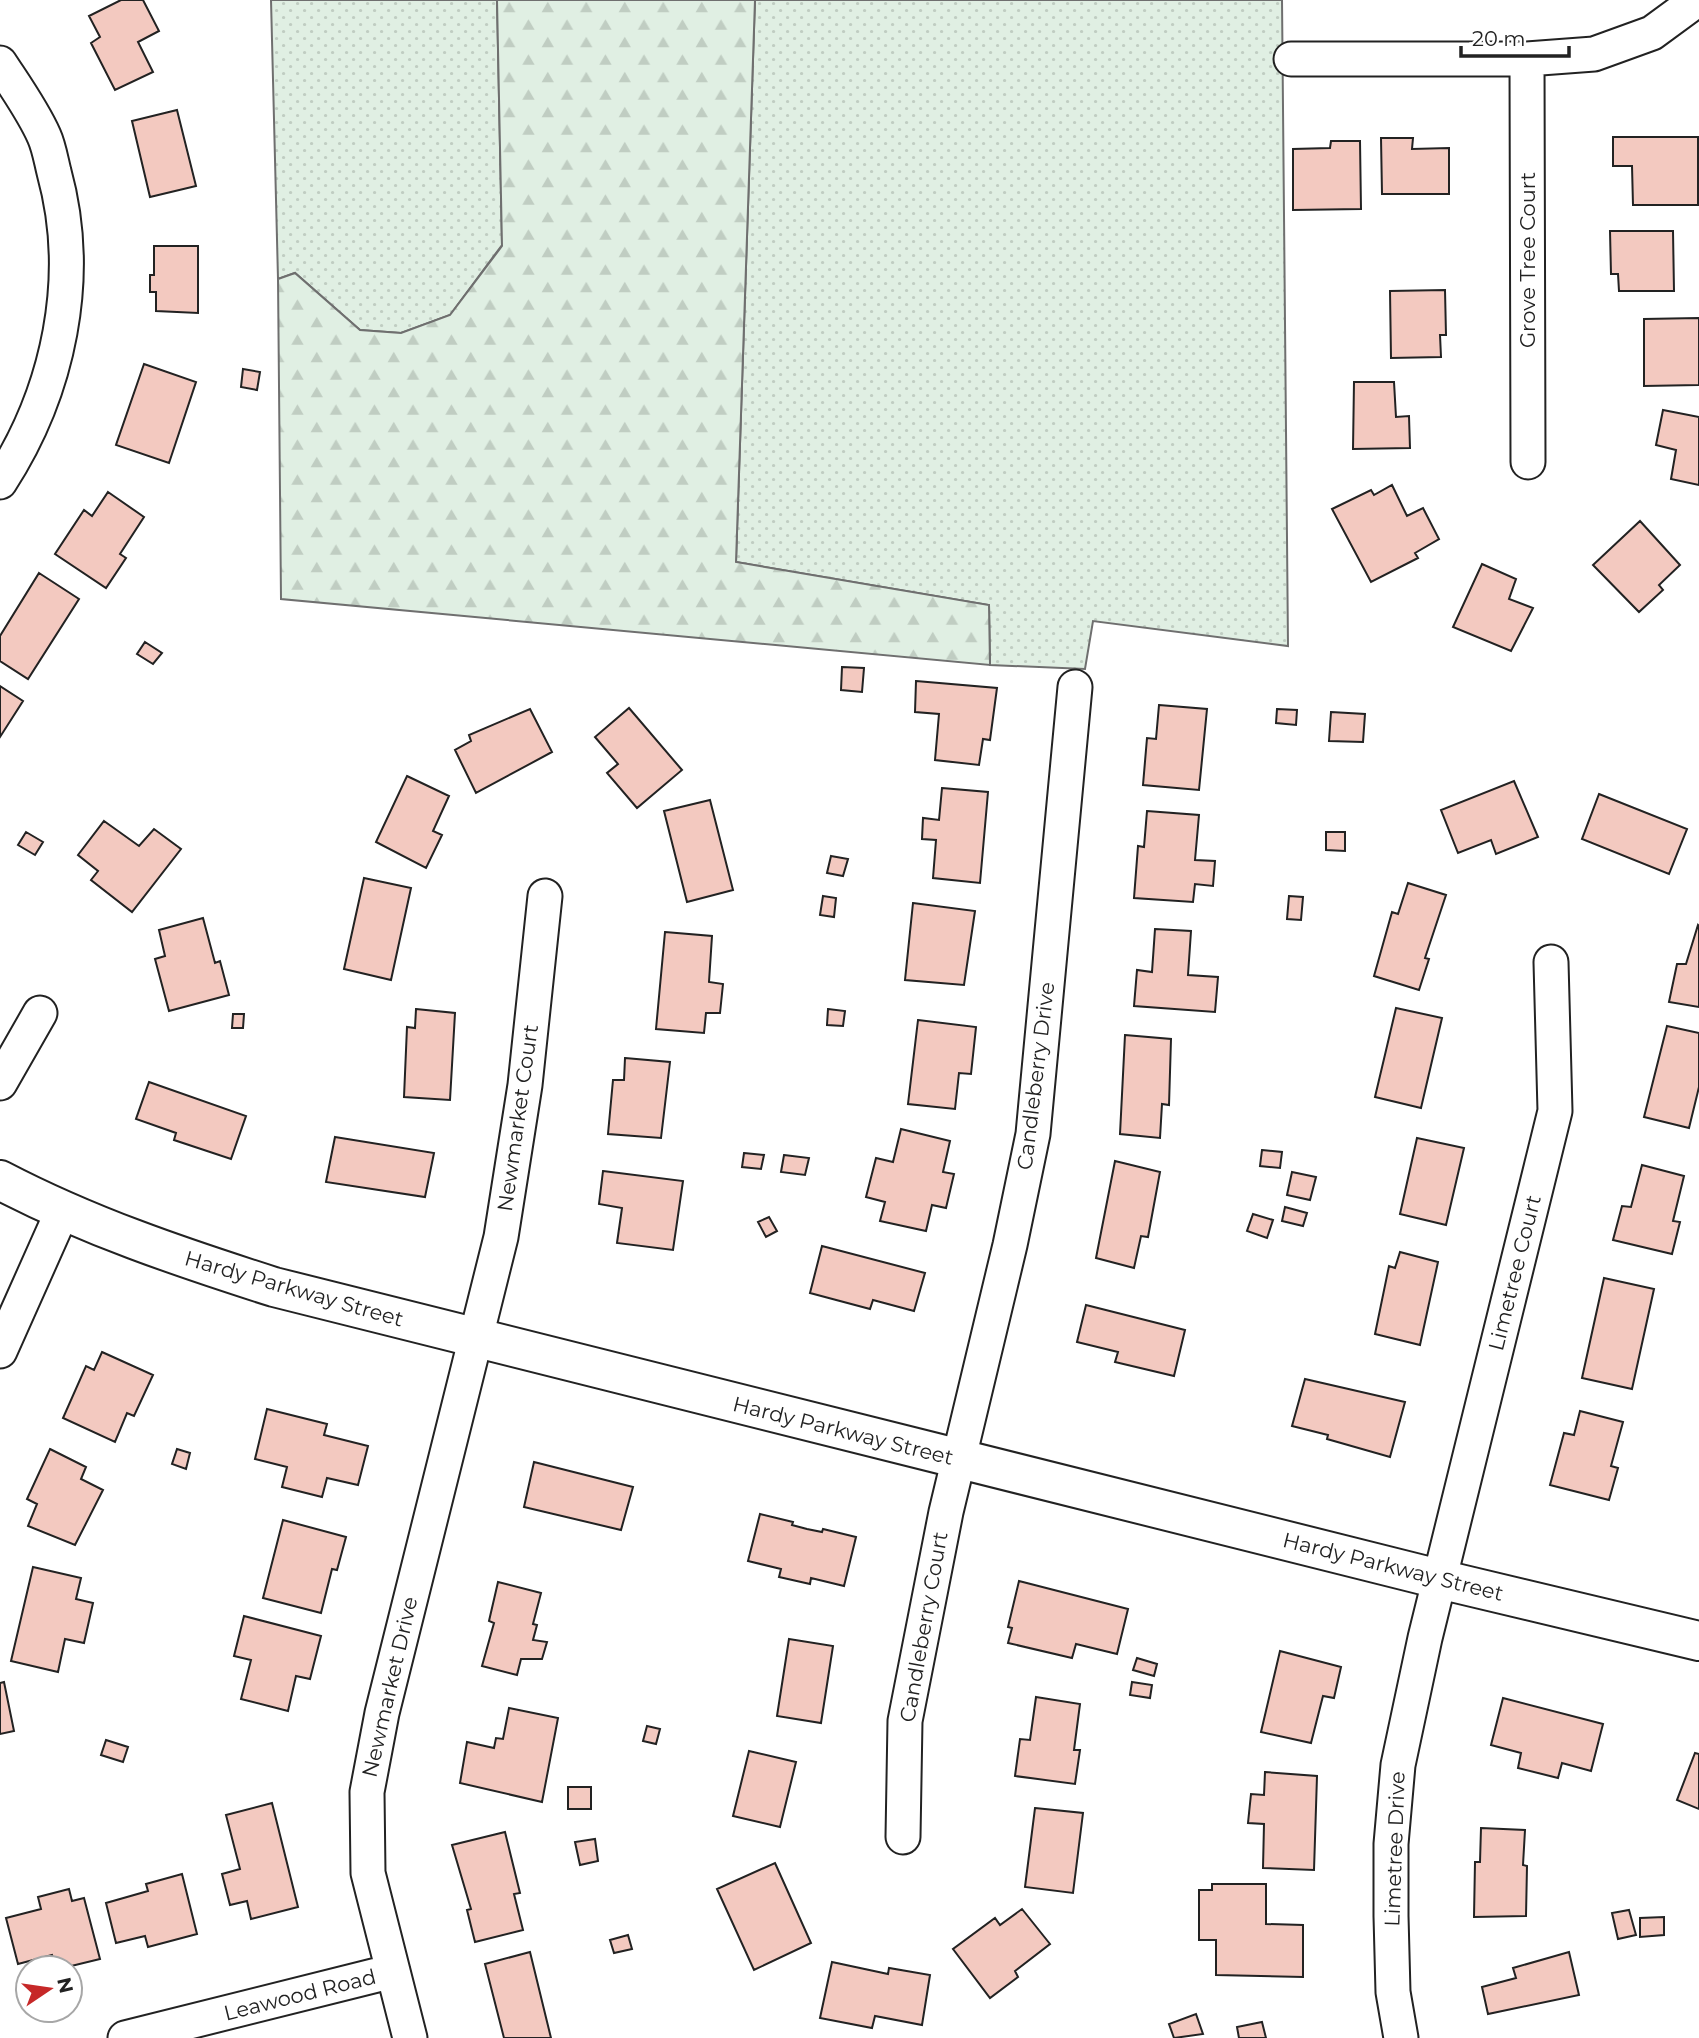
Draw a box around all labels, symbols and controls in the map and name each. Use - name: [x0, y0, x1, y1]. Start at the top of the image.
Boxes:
- scale bar: [1461, 14, 1570, 58]
- text: 20 m: [1472, 26, 1526, 51]
- street label: Grove Tree Court: [1515, 172, 1540, 348]
- street label: Candleberry Drive: [1012, 980, 1059, 1171]
- street label: Newmarket Court: [492, 1023, 543, 1213]
- street label: Limetree Court: [1483, 1192, 1546, 1353]
- street label: Hardy Parkway Street: [182, 1245, 406, 1332]
- street label: Hardy Parkway Street: [730, 1391, 956, 1470]
- street label: Hardy Parkway Street: [1280, 1527, 1506, 1606]
- street label: Candleberry Court: [894, 1530, 953, 1724]
- street label: Newmarket Drive: [357, 1594, 422, 1780]
- street label: Limetree Drive: [1379, 1771, 1410, 1927]
- north arrow: [14, 1954, 84, 2024]
- street label: Leawood Road: [221, 1964, 379, 2026]
- text: N: [52, 1975, 78, 1995]

